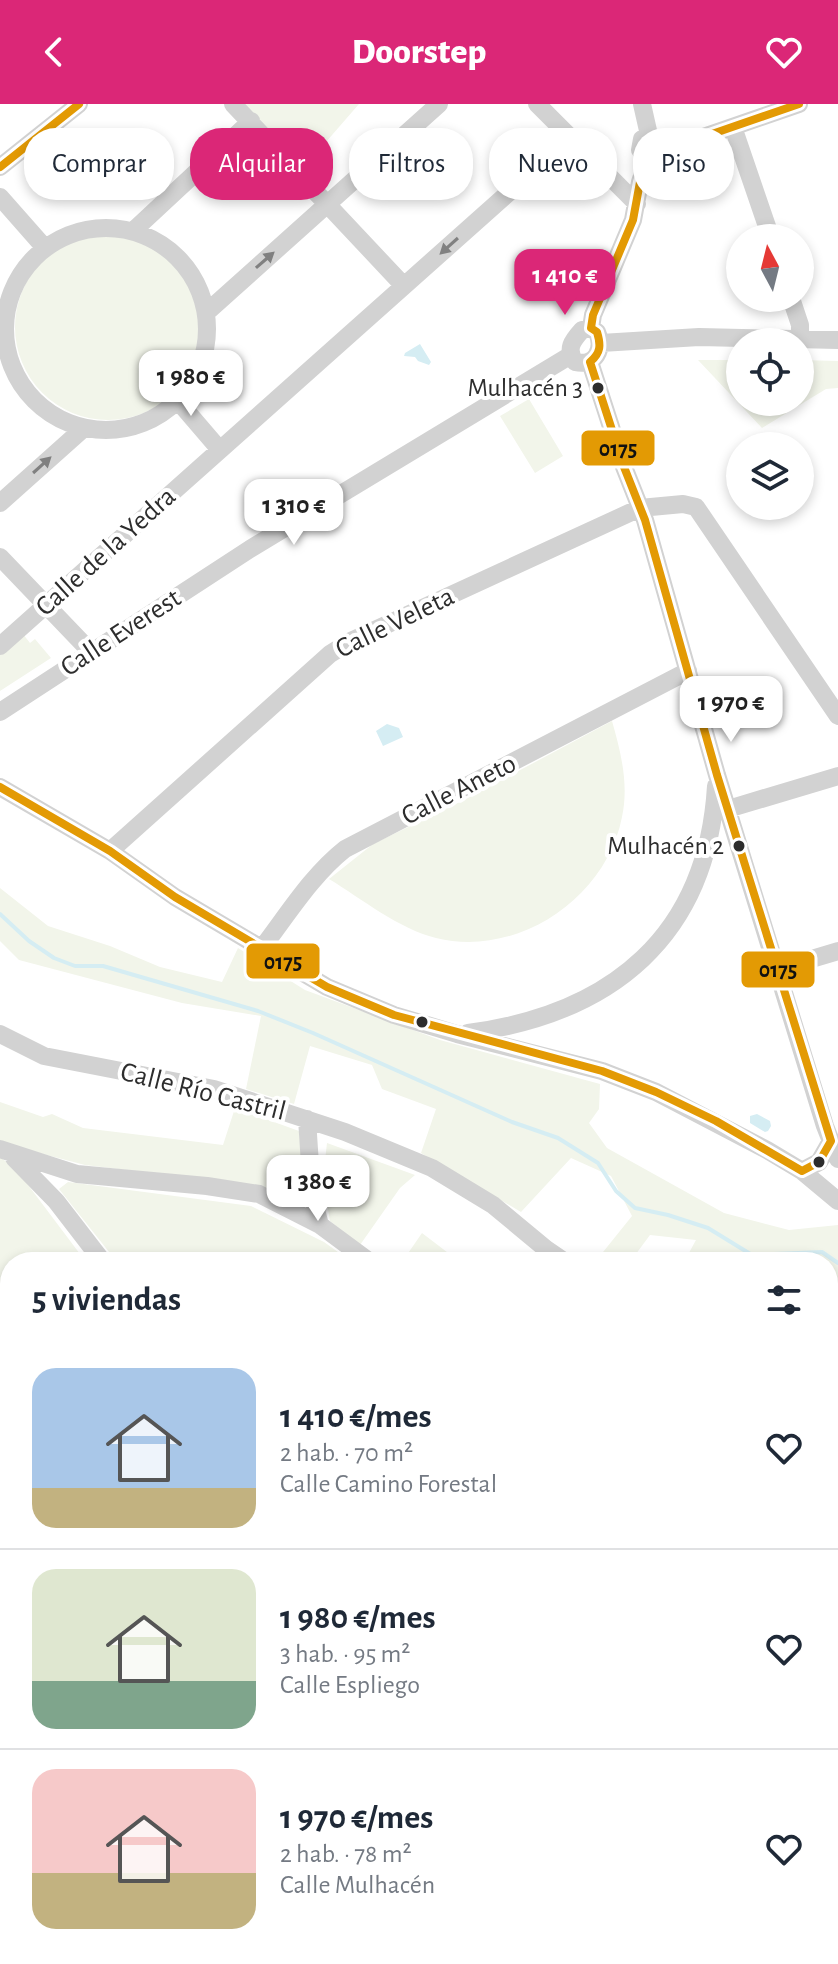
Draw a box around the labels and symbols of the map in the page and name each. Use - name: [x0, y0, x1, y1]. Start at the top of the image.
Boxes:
- north arrow: [726, 224, 814, 312]
- one-way arrow: [440, 237, 460, 254]
- pin: 1 410 €: [491, 249, 639, 317]
- one-way arrow: [255, 252, 275, 269]
- pin: 1 980 €: [117, 350, 265, 418]
- place label: Mulhacén 3: [467, 375, 583, 401]
- marker: Mulhacén 3: [590, 380, 606, 396]
- line badge: 0175: [580, 429, 656, 467]
- text: 0175: [599, 438, 637, 460]
- one-way arrow: [32, 457, 51, 475]
- pin: 1 310 €: [220, 479, 368, 547]
- street label: Calle de la Yedra: [31, 482, 181, 622]
- street label: Calle Veleta: [331, 582, 459, 664]
- street label: Calle Everest: [56, 584, 186, 682]
- pin: 1 970 €: [657, 676, 805, 744]
- street label: Calle Aneto: [397, 749, 521, 831]
- place label: Mulhacén 2: [607, 833, 724, 859]
- marker: Mulhacén 2: [731, 838, 747, 854]
- line badge: 0175: [245, 942, 321, 980]
- line badge: 0175: [740, 950, 816, 989]
- text: 0175: [264, 951, 302, 973]
- text: 0175: [759, 959, 797, 981]
- unlabelled marker: [414, 1014, 430, 1030]
- street label: Calle Río Castril: [118, 1058, 288, 1126]
- unlabelled marker: [811, 1154, 827, 1170]
- pin: 1 380 €: [244, 1155, 392, 1223]

